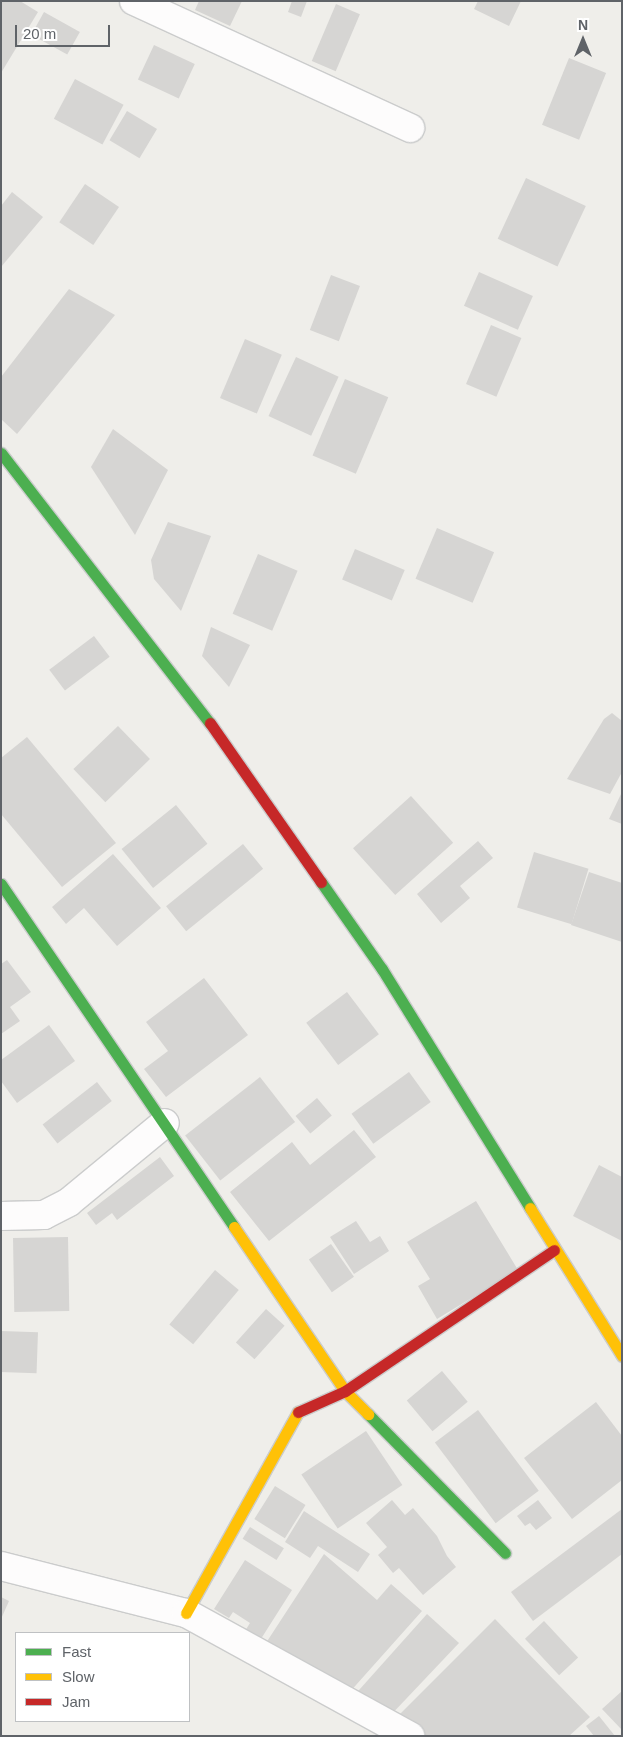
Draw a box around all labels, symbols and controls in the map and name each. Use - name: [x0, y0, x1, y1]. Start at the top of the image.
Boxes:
- scale bar: [18, 15, 112, 47]
- north arrow: [558, 15, 608, 65]
- text: N: [578, 17, 588, 33]
- text: 20 m: [23, 25, 56, 42]
- legend: [15, 1632, 190, 1722]
- text: Fast: [62, 1643, 91, 1660]
- text: Slow: [62, 1668, 95, 1685]
- text: Jam: [62, 1693, 90, 1710]

